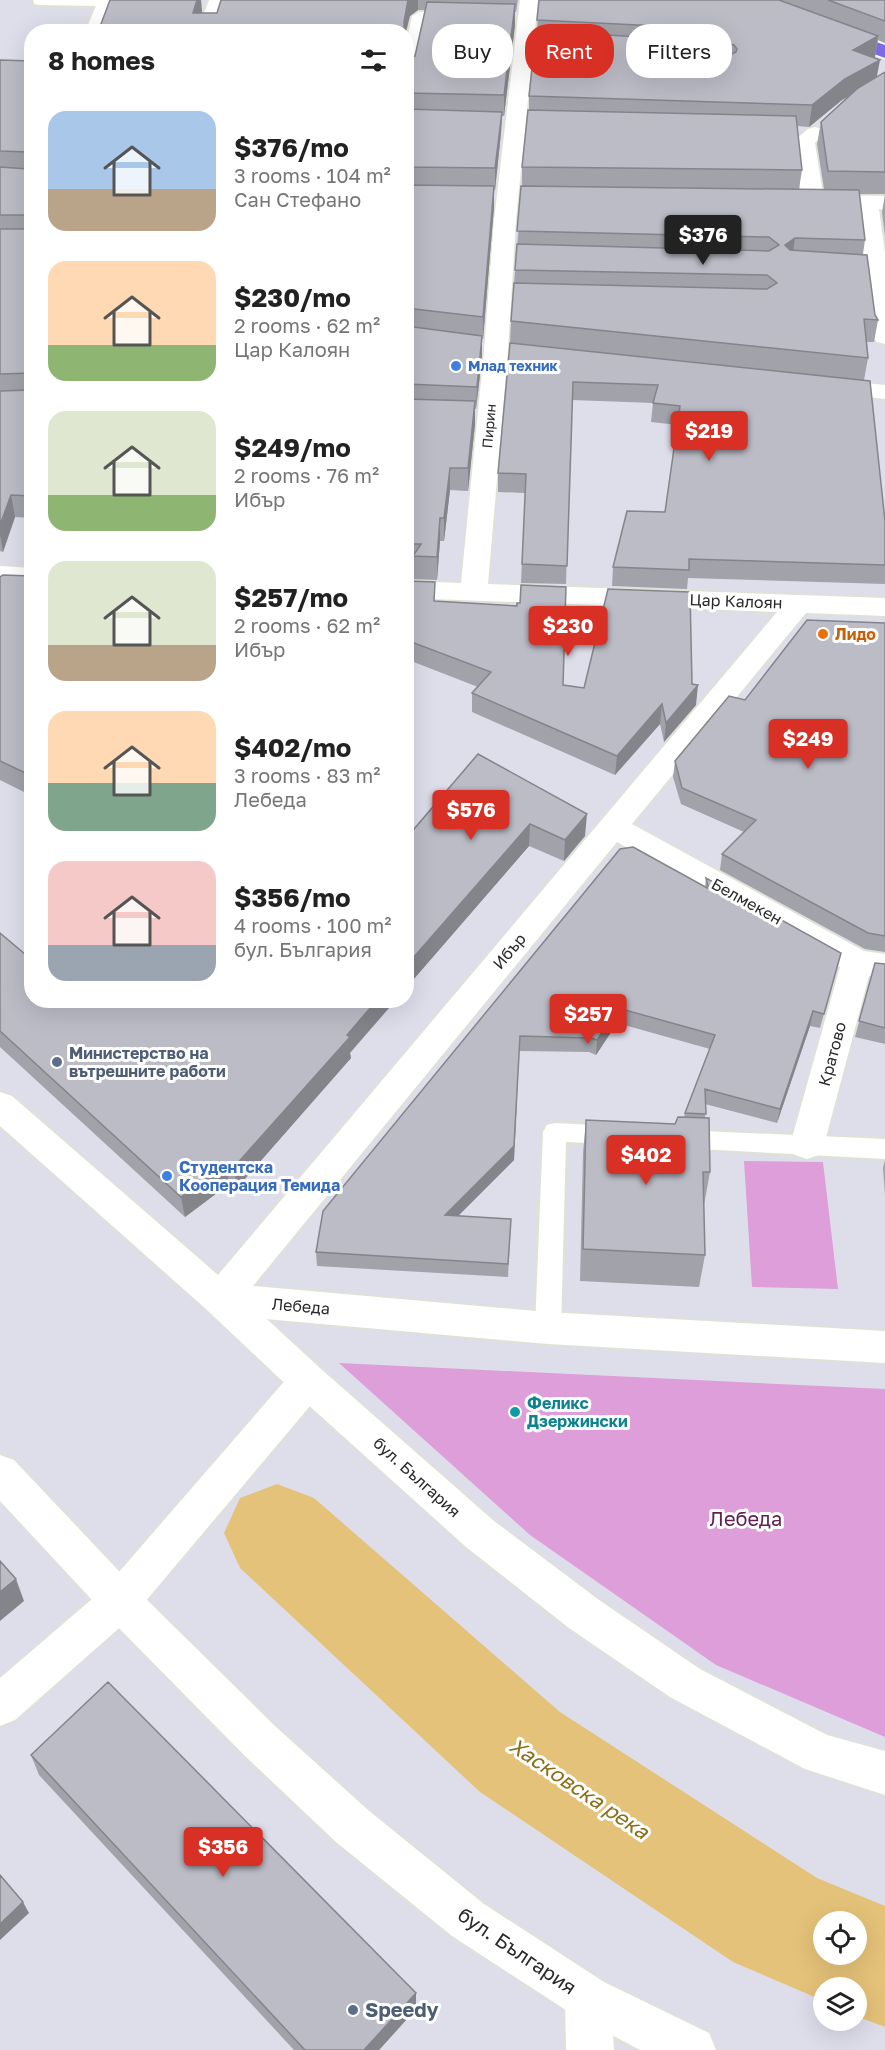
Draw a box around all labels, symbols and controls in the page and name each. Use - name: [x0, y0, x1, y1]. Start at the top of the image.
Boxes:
- chip: Buy: [432, 24, 513, 78]
- chip: Rent: [525, 24, 614, 78]
- chip: Filters: [626, 24, 732, 78]
- icon: filters: [357, 44, 390, 77]
- text: 8 homes: [48, 45, 155, 76]
- text: $376/mo: [234, 132, 349, 163]
- icon: home: [96, 135, 168, 207]
- text: 3 rooms · 104 m²: [234, 163, 391, 187]
- text: Сан Стефано: [234, 187, 361, 211]
- pin: $376: [667, 215, 739, 266]
- text: $376: [678, 222, 728, 246]
- text: $230/mo: [234, 282, 351, 313]
- icon: home: [96, 285, 168, 357]
- text: 2 rooms · 62 m²: [234, 313, 380, 337]
- text: Цар Калоян: [234, 337, 350, 361]
- place label: Млад техник: [468, 357, 558, 374]
- marker: Млад техник: [449, 359, 463, 373]
- street label: Пирин: [478, 403, 499, 449]
- pin: $219: [673, 411, 745, 462]
- text: $219: [685, 418, 733, 442]
- text: $249/mo: [234, 432, 351, 463]
- icon: home: [96, 435, 168, 507]
- text: 2 rooms · 76 m²: [234, 463, 379, 487]
- text: Ибър: [234, 487, 285, 511]
- text: $257/mo: [234, 582, 348, 613]
- icon: home: [96, 585, 168, 657]
- street label: Цар Калоян: [689, 589, 783, 613]
- pin: $230: [532, 606, 604, 657]
- text: 2 rooms · 62 m²: [234, 613, 380, 637]
- text: $230: [543, 613, 593, 637]
- place label: Лидо: [835, 624, 876, 644]
- marker: Лидо: [816, 627, 830, 641]
- text: Ибър: [234, 637, 285, 661]
- pin: $249: [772, 719, 844, 770]
- text: $249: [783, 726, 833, 750]
- text: $402/mo: [234, 732, 351, 763]
- icon: home: [96, 735, 168, 807]
- text: 3 rooms · 83 m²: [234, 763, 380, 787]
- text: Лебеда: [234, 787, 307, 811]
- pin: $576: [435, 790, 507, 841]
- text: $576: [446, 797, 496, 821]
- street label: Белмекен: [708, 873, 786, 929]
- text: $356/mo: [234, 882, 350, 913]
- icon: home: [96, 885, 168, 957]
- text: 4 rooms · 100 m²: [234, 913, 392, 937]
- street label: Ибър: [488, 929, 530, 973]
- text: бул. България: [234, 937, 372, 961]
- pin: $257: [552, 994, 624, 1045]
- text: $257: [564, 1001, 612, 1025]
- street label: Кратово: [814, 1020, 850, 1088]
- place label: Министерство на вътрешните работи: [69, 1043, 226, 1081]
- marker: Министерство на вътрешните работи: [50, 1055, 64, 1069]
- pin: $402: [610, 1135, 682, 1186]
- text: $402: [620, 1142, 672, 1166]
- place label: Студентска Кооперация Темида: [179, 1157, 340, 1195]
- marker: Студентска Кооперация Темида: [160, 1169, 174, 1183]
- street label: Лебеда: [271, 1293, 331, 1319]
- place label: Феликс Дзержински: [527, 1393, 628, 1431]
- marker: Феликс Дзержински: [508, 1405, 522, 1419]
- street label: бул. България: [369, 1433, 465, 1521]
- park label: Лебеда: [710, 1506, 782, 1530]
- water label: Хасковска река: [505, 1732, 655, 1845]
- pin: $356: [187, 1827, 259, 1878]
- text: $356: [198, 1834, 248, 1858]
- street label: бул. България: [454, 1902, 581, 1999]
- map controls: [813, 1911, 867, 2031]
- button: locate: [813, 1911, 867, 1965]
- button: layers: [813, 1977, 867, 2031]
- place label: Speedy: [365, 1997, 439, 2021]
- marker: Speedy: [346, 2003, 360, 2017]

